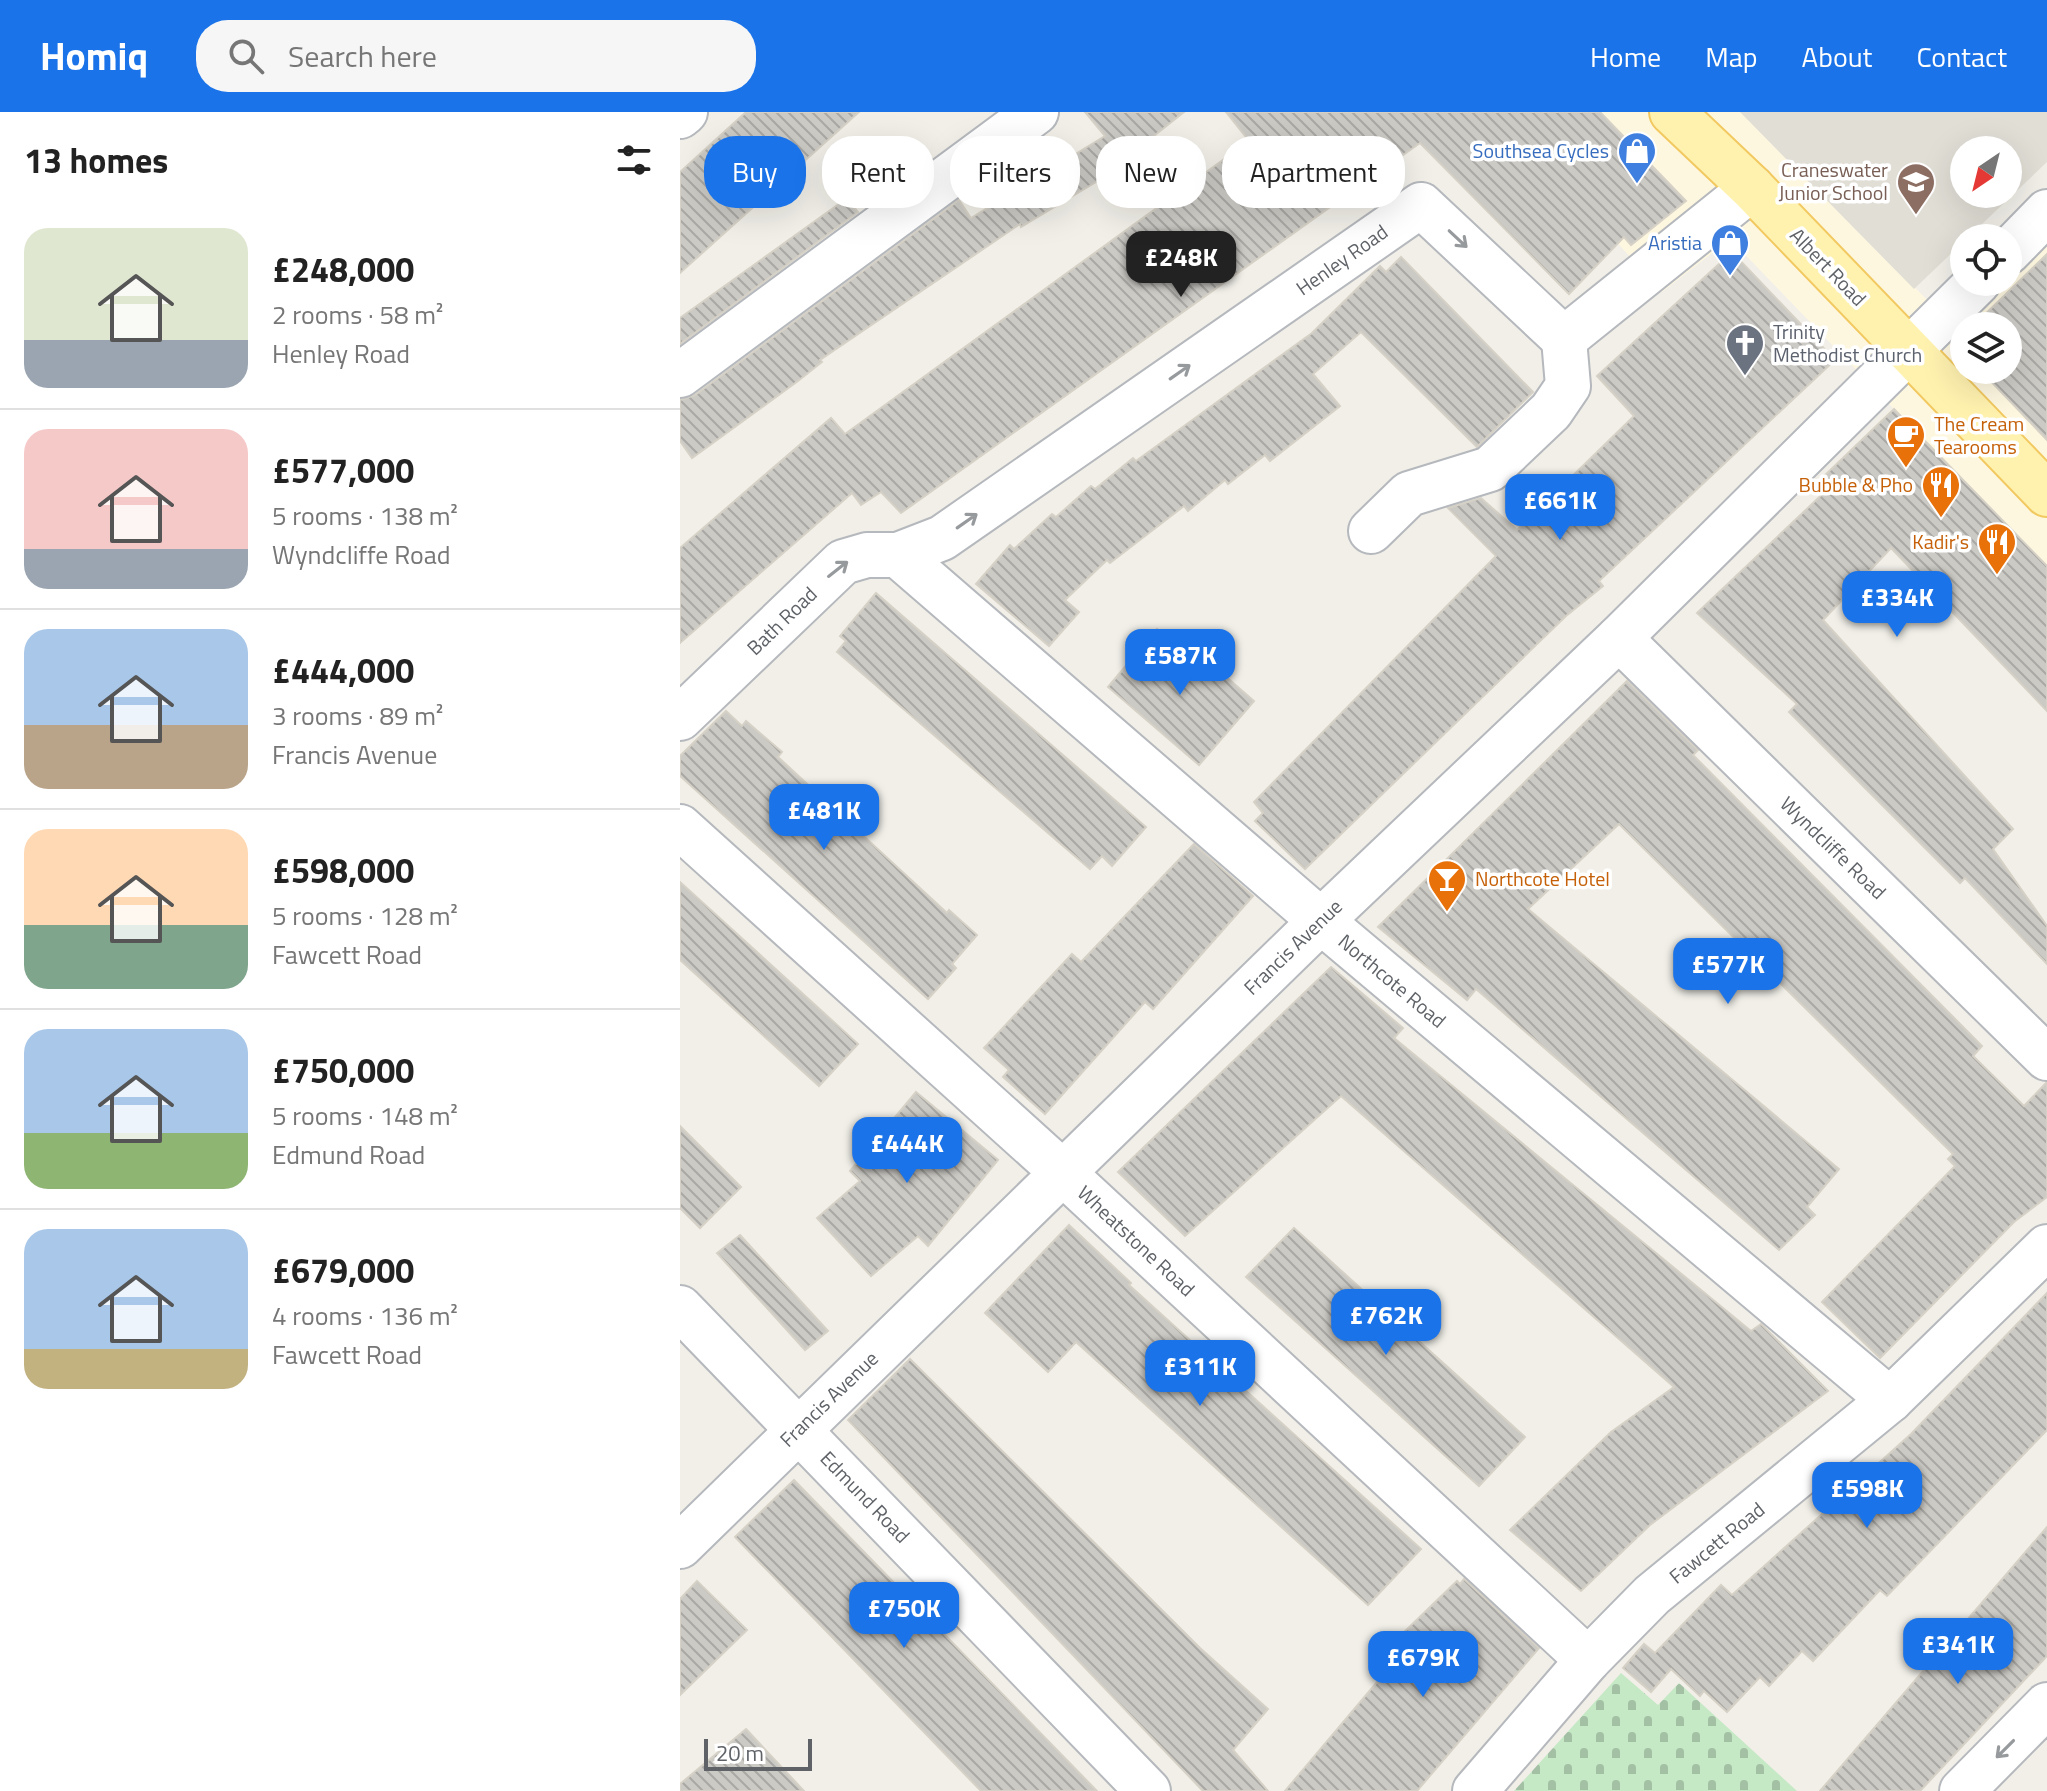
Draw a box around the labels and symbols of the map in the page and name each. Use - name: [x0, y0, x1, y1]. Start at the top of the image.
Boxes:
- shop icon: Southsea Cycles: [1616, 130, 1658, 185]
- place label: Southsea Cycles: [1473, 135, 1609, 166]
- north arrow: [1950, 136, 2022, 208]
- place label: Craneswater Junior School: [1779, 154, 1888, 208]
- school or university icon: Craneswater Junior School: [1895, 161, 1937, 216]
- street label: Henley Road: [1289, 216, 1394, 303]
- street label: Albert Road: [1783, 220, 1874, 313]
- shop icon: Aristia: [1709, 222, 1751, 277]
- place label: Aristia: [1648, 227, 1702, 258]
- one-way arrow: [1448, 230, 1468, 249]
- pin: £248K: [1125, 231, 1237, 299]
- place label: Trinity Methodist Church: [1773, 316, 1922, 370]
- church icon: Trinity Methodist Church: [1724, 322, 1766, 377]
- one-way arrow: [1169, 364, 1191, 380]
- place label: The Cream Tearooms: [1934, 408, 2024, 462]
- cafe icon: The Cream Tearooms: [1885, 414, 1927, 469]
- restaurant icon: Bubble & Pho: [1920, 464, 1962, 519]
- place label: Bubble & Pho: [1799, 469, 1913, 500]
- pin: £661K: [1504, 474, 1616, 542]
- one-way arrow: [956, 513, 978, 529]
- restaurant icon: Kadir's: [1976, 521, 2018, 576]
- place label: Kadir's: [1912, 526, 1969, 557]
- one-way arrow: [827, 560, 848, 577]
- pin: £334K: [1841, 571, 1953, 639]
- street label: Bath Road: [739, 579, 824, 662]
- pin: £587K: [1124, 629, 1236, 697]
- pin: £481K: [768, 784, 880, 852]
- street label: Wyndcliffe Road: [1773, 789, 1893, 906]
- bar icon: Northcote Hotel: [1426, 858, 1468, 913]
- place label: Northcote Hotel: [1475, 863, 1610, 894]
- street label: Francis Avenue: [1236, 891, 1349, 1002]
- street label: Northcote Road: [1332, 926, 1453, 1035]
- pin: £577K: [1672, 938, 1784, 1006]
- pin: £444K: [851, 1117, 963, 1185]
- street label: Wheatstone Road: [1071, 1178, 1202, 1303]
- pin: £762K: [1330, 1289, 1442, 1357]
- pin: £311K: [1144, 1340, 1256, 1408]
- street label: Francis Avenue: [772, 1343, 885, 1454]
- street label: Edmund Road: [813, 1444, 917, 1550]
- pin: £598K: [1811, 1462, 1923, 1530]
- street label: Fawcett Road: [1662, 1494, 1771, 1591]
- pin: £750K: [848, 1582, 960, 1650]
- pin: £341K: [1902, 1618, 2014, 1686]
- pin: £679K: [1367, 1631, 1479, 1699]
- scale bar: [704, 1735, 812, 1771]
- one-way arrow: [1995, 1739, 2015, 1758]

